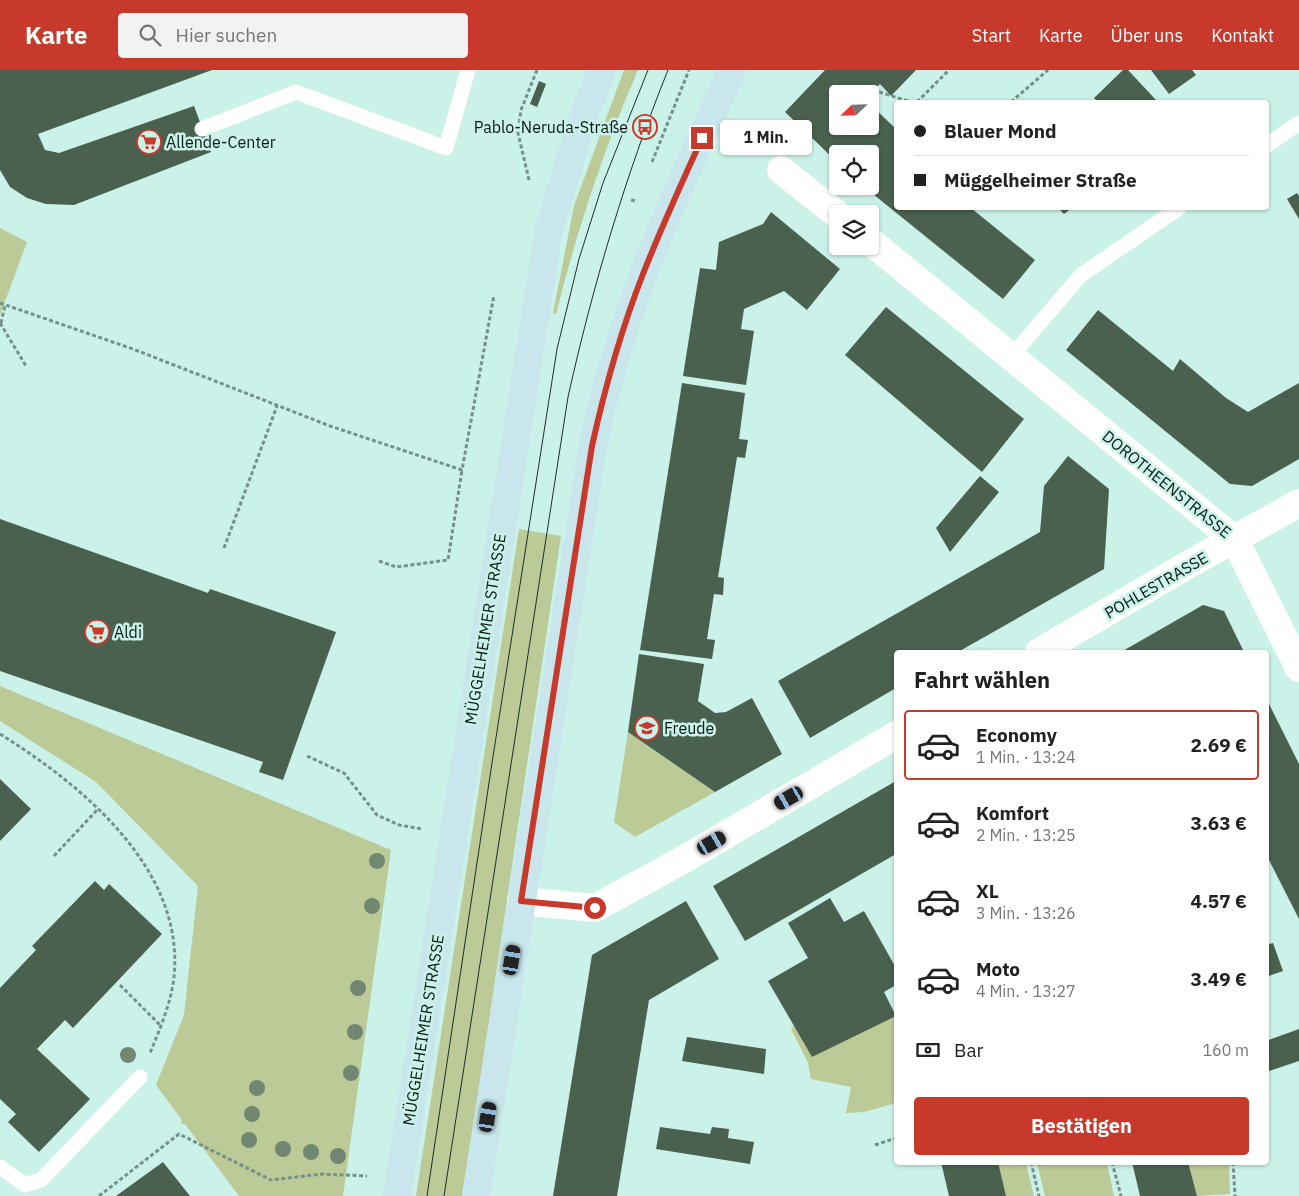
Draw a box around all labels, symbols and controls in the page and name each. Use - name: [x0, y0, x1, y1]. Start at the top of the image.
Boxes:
- search box: [118, 13, 468, 58]
- text: Karte: [25, 19, 88, 51]
- icon: search: [136, 21, 164, 49]
- text: Hier suchen: [176, 23, 277, 47]
- text: Start: [972, 24, 1011, 47]
- text: Karte: [1039, 24, 1083, 47]
- text: Über uns: [1111, 24, 1183, 47]
- text: Kontakt: [1211, 24, 1274, 47]
- north arrow: [829, 85, 879, 135]
- map controls: [829, 85, 879, 255]
- bus stop icon: Pablo-Neruda-Straße: [632, 114, 658, 140]
- place label: Pablo-Neruda-Straße: [474, 117, 628, 137]
- text: Blauer Mond: [944, 119, 1057, 143]
- callout: 1 Min.: [720, 120, 812, 156]
- route end: [691, 127, 713, 149]
- text: 1 Min.: [743, 127, 789, 147]
- supermarket icon: Allende-Center: [136, 129, 162, 155]
- place label: Allende-Center: [166, 132, 276, 152]
- button: locate: [829, 145, 879, 195]
- text: Müggelheimer Straße: [944, 168, 1137, 192]
- button: layers: [829, 205, 879, 255]
- street label: DOROTHEENSTRASSE: [1098, 426, 1236, 542]
- street label: MÜGGELHEIMER STRASSE: [460, 532, 510, 726]
- street label: POHLESTRASSE: [1101, 547, 1211, 623]
- supermarket icon: Aldi: [84, 619, 110, 645]
- place label: Aldi: [114, 622, 142, 642]
- text: Fahrt wählen: [914, 665, 1050, 694]
- school or university icon: Freude: [634, 715, 660, 741]
- place label: Freude: [664, 718, 715, 738]
- icon: car: [916, 723, 961, 768]
- text: Economy: [976, 723, 1057, 747]
- text: 2.69 €: [1191, 733, 1247, 757]
- text: 1 Min. · 13:24: [976, 747, 1076, 767]
- car: [772, 784, 805, 812]
- icon: car: [916, 801, 961, 846]
- text: Komfort: [976, 801, 1049, 825]
- text: 3.63 €: [1191, 811, 1247, 835]
- text: 2 Min. · 13:25: [976, 825, 1076, 845]
- car: [695, 829, 728, 857]
- icon: car: [916, 879, 961, 924]
- text: XL: [976, 879, 999, 903]
- text: 4.57 €: [1191, 889, 1247, 913]
- route start: [584, 897, 606, 919]
- text: 3 Min. · 13:26: [976, 903, 1076, 923]
- street label: MÜGGELHEIMER STRASSE: [398, 933, 448, 1127]
- car: [502, 944, 521, 976]
- icon: car: [916, 957, 961, 1002]
- text: Moto: [976, 957, 1020, 981]
- text: 3.49 €: [1191, 967, 1247, 991]
- text: 4 Min. · 13:27: [976, 981, 1076, 1001]
- icon: cash: [914, 1036, 942, 1064]
- text: Bar: [954, 1038, 984, 1062]
- text: 160 m: [1202, 1040, 1249, 1060]
- button: Bestätigen: [914, 1097, 1249, 1155]
- car: [478, 1101, 497, 1133]

